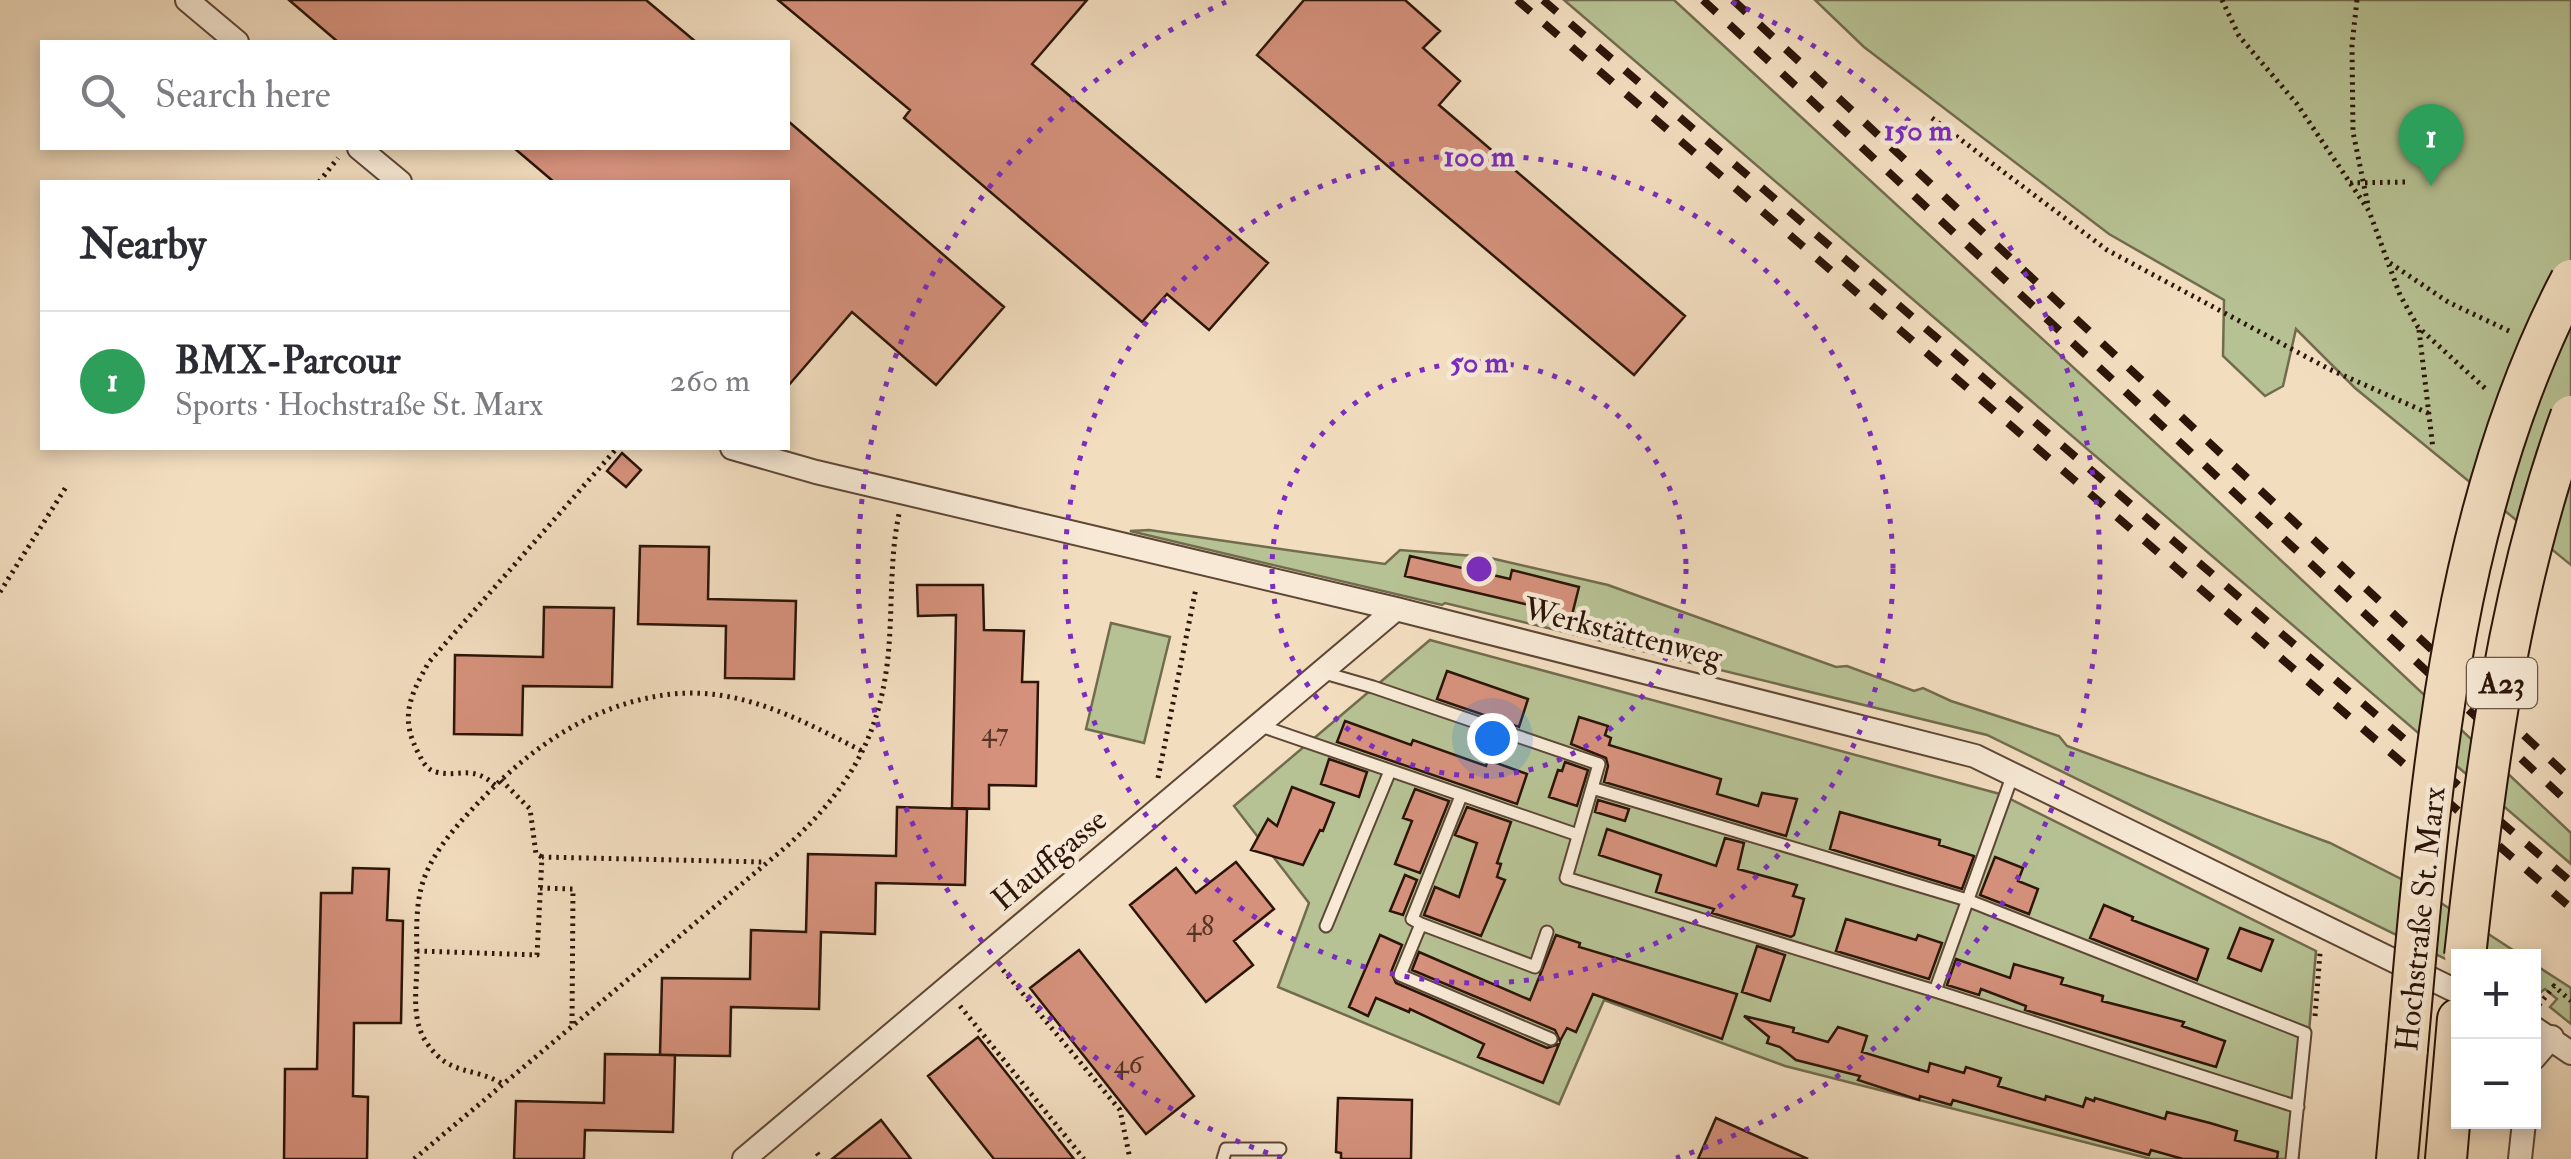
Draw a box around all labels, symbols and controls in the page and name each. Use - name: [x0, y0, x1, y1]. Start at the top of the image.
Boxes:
- search box: [40, 40, 790, 150]
- icon: search: [75, 68, 130, 123]
- text: Search here: [155, 71, 331, 119]
- pin: 1: [2398, 104, 2464, 186]
- text: 150 m: [1884, 112, 1953, 149]
- text: 100 m: [1444, 138, 1515, 175]
- text: Nearby: [80, 219, 206, 271]
- text: BMX-Parcour: [175, 337, 400, 385]
- text: 50 m: [1450, 344, 1509, 381]
- text: 1: [107, 361, 118, 401]
- text: 260 m: [670, 361, 750, 401]
- text: Sports · Hochstraße St. Marx: [175, 385, 543, 425]
- centre of rings: [1461, 551, 1497, 587]
- street label: Werkstättenweg: [1518, 589, 1727, 677]
- road number: A23: [2467, 658, 2537, 708]
- your location: [1467, 713, 1518, 764]
- house number: 47: [981, 715, 1009, 750]
- street label: Hochstraße St. Marx: [2387, 785, 2455, 1053]
- street label: Hauffgasse: [984, 800, 1116, 920]
- house number: 48: [1186, 909, 1214, 944]
- map controls: [2451, 949, 2541, 1129]
- button: +: [2451, 949, 2541, 1039]
- button: −: [2451, 1039, 2541, 1129]
- house number: 46: [1113, 1047, 1144, 1082]

